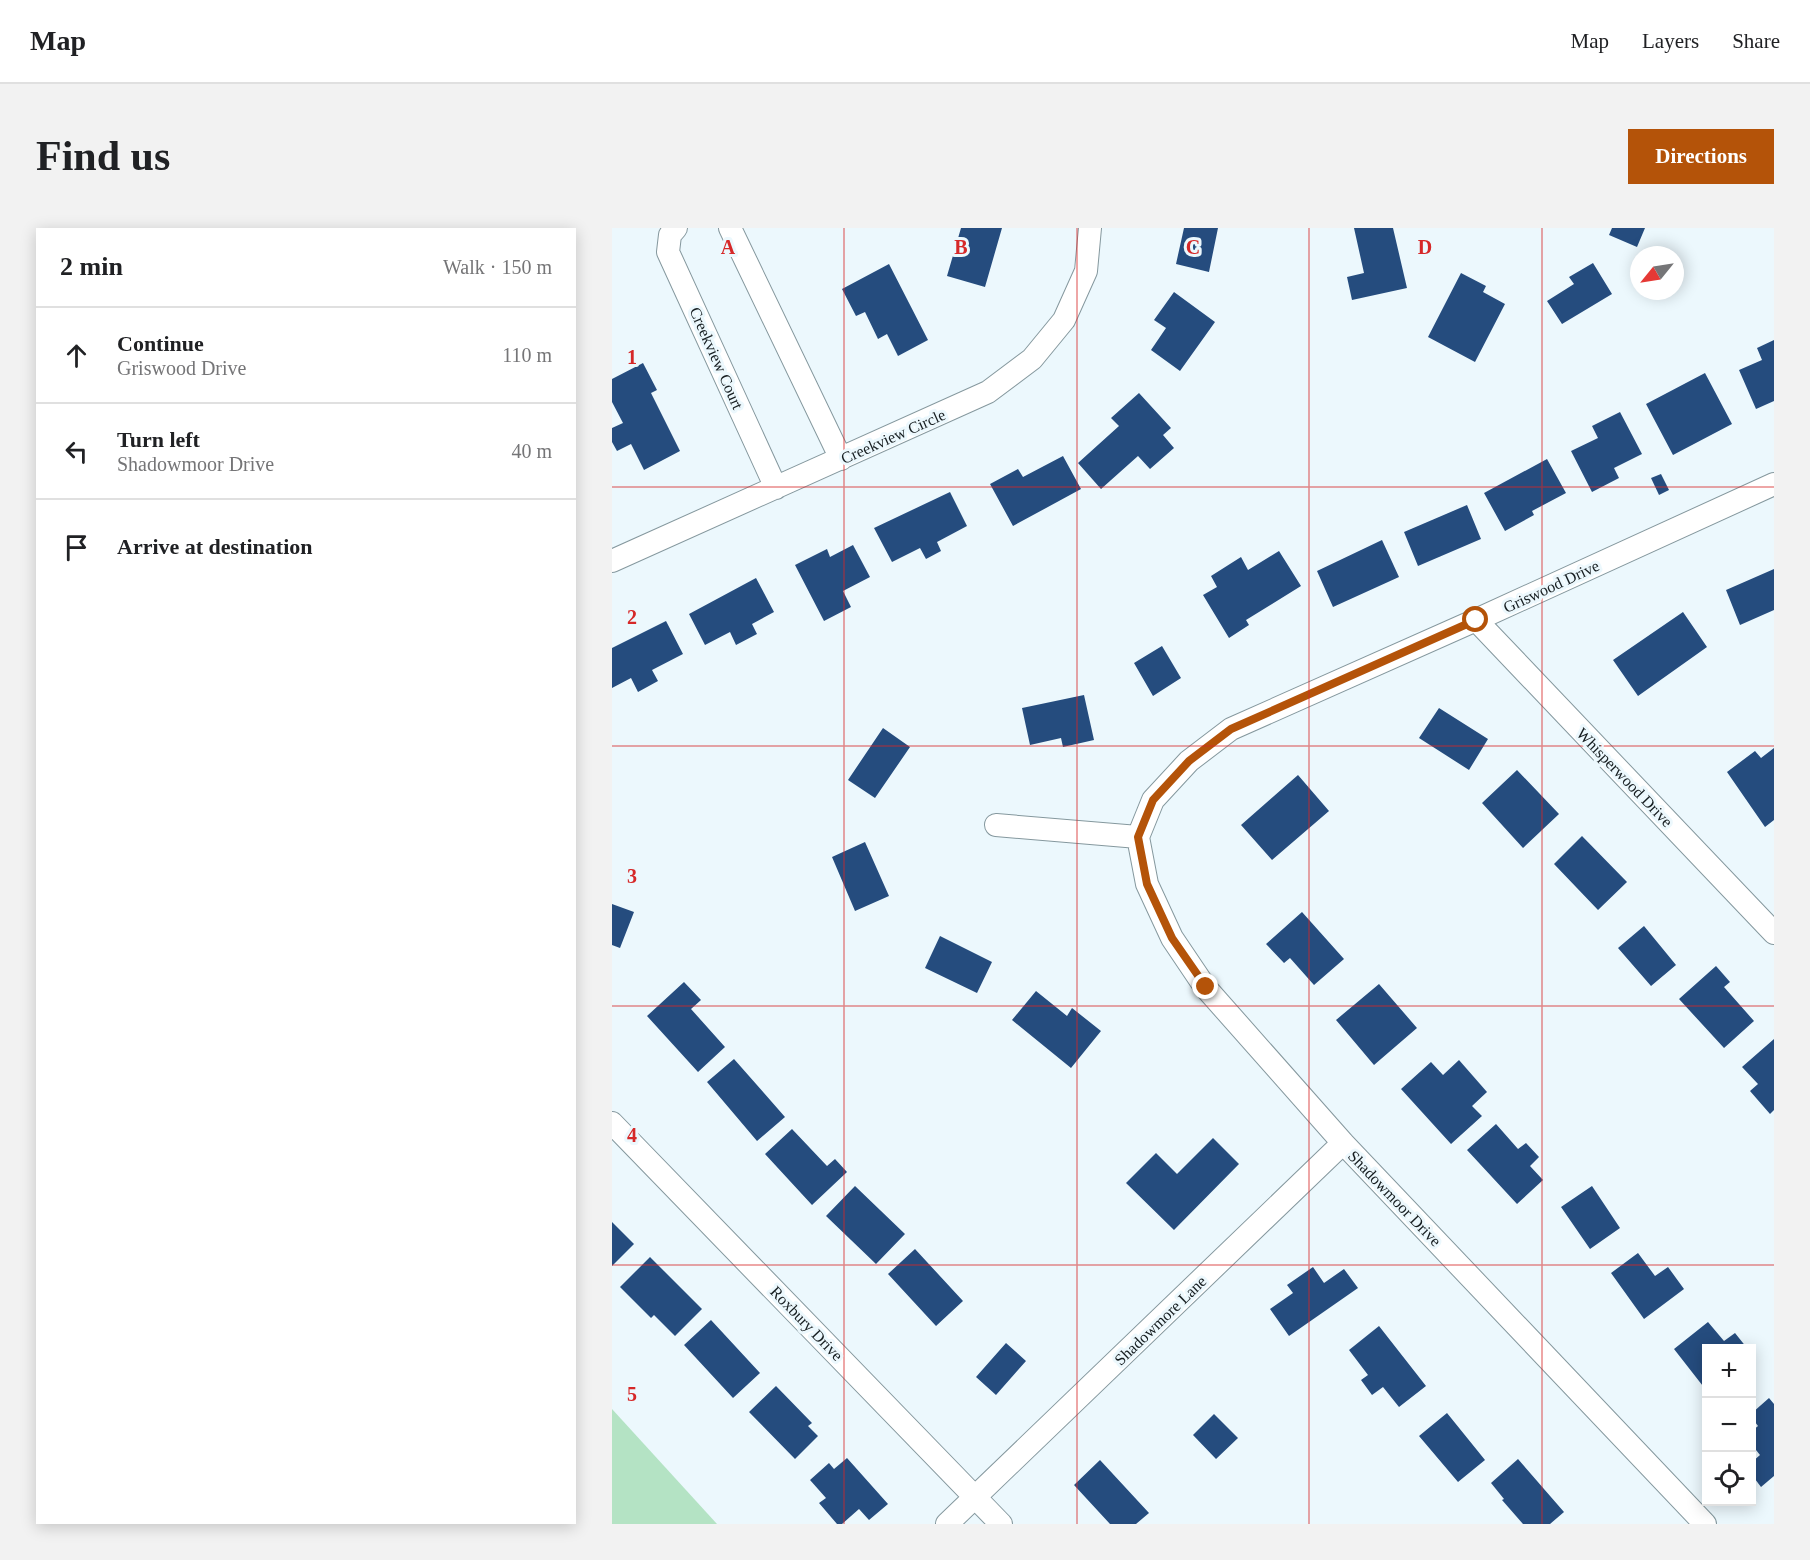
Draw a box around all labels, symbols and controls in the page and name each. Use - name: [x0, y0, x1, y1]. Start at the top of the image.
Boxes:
- text: Map: [30, 25, 86, 56]
- text: Map: [1571, 29, 1609, 53]
- text: Layers: [1642, 29, 1699, 53]
- text: Share: [1732, 29, 1780, 53]
- button: Directions: [1628, 129, 1774, 184]
- text: Find us: [36, 133, 170, 179]
- text: A: [721, 236, 736, 258]
- text: B: [954, 236, 968, 258]
- text: C: [1186, 236, 1200, 258]
- text: D: [1418, 236, 1432, 258]
- north arrow: [1630, 246, 1684, 300]
- text: 2 min: [60, 252, 123, 281]
- text: Walk · 150 m: [443, 256, 552, 278]
- street label: Creekview Court: [686, 305, 747, 412]
- text: Continue: [117, 331, 204, 356]
- icon: ahead: [60, 339, 93, 372]
- text: 110 m: [502, 344, 552, 366]
- text: 1: [627, 346, 637, 368]
- text: Griswood Drive: [117, 357, 246, 379]
- street label: Creekview Circle: [838, 406, 948, 467]
- text: Turn left: [117, 427, 200, 452]
- icon: left: [60, 435, 93, 468]
- text: 40 m: [511, 440, 552, 462]
- text: Shadowmoor Drive: [117, 453, 274, 475]
- icon: arrive: [60, 531, 93, 564]
- text: Arrive at destination: [117, 534, 313, 559]
- street label: Griswood Drive: [1501, 557, 1602, 616]
- text: 2: [627, 606, 637, 628]
- route start: [1462, 606, 1488, 632]
- street label: Whisperwood Drive: [1573, 725, 1676, 831]
- text: 3: [627, 865, 637, 887]
- route end: [1192, 973, 1218, 999]
- text: 4: [627, 1124, 637, 1146]
- street label: Shadowmoor Drive: [1345, 1147, 1444, 1249]
- street label: Shadowmore Lane: [1111, 1272, 1210, 1368]
- street label: Roxbury Drive: [766, 1283, 846, 1365]
- map controls: [1702, 1344, 1756, 1506]
- button: +: [1702, 1344, 1756, 1398]
- text: 5: [627, 1383, 637, 1405]
- button: −: [1702, 1398, 1756, 1452]
- button: locate: [1702, 1452, 1756, 1506]

